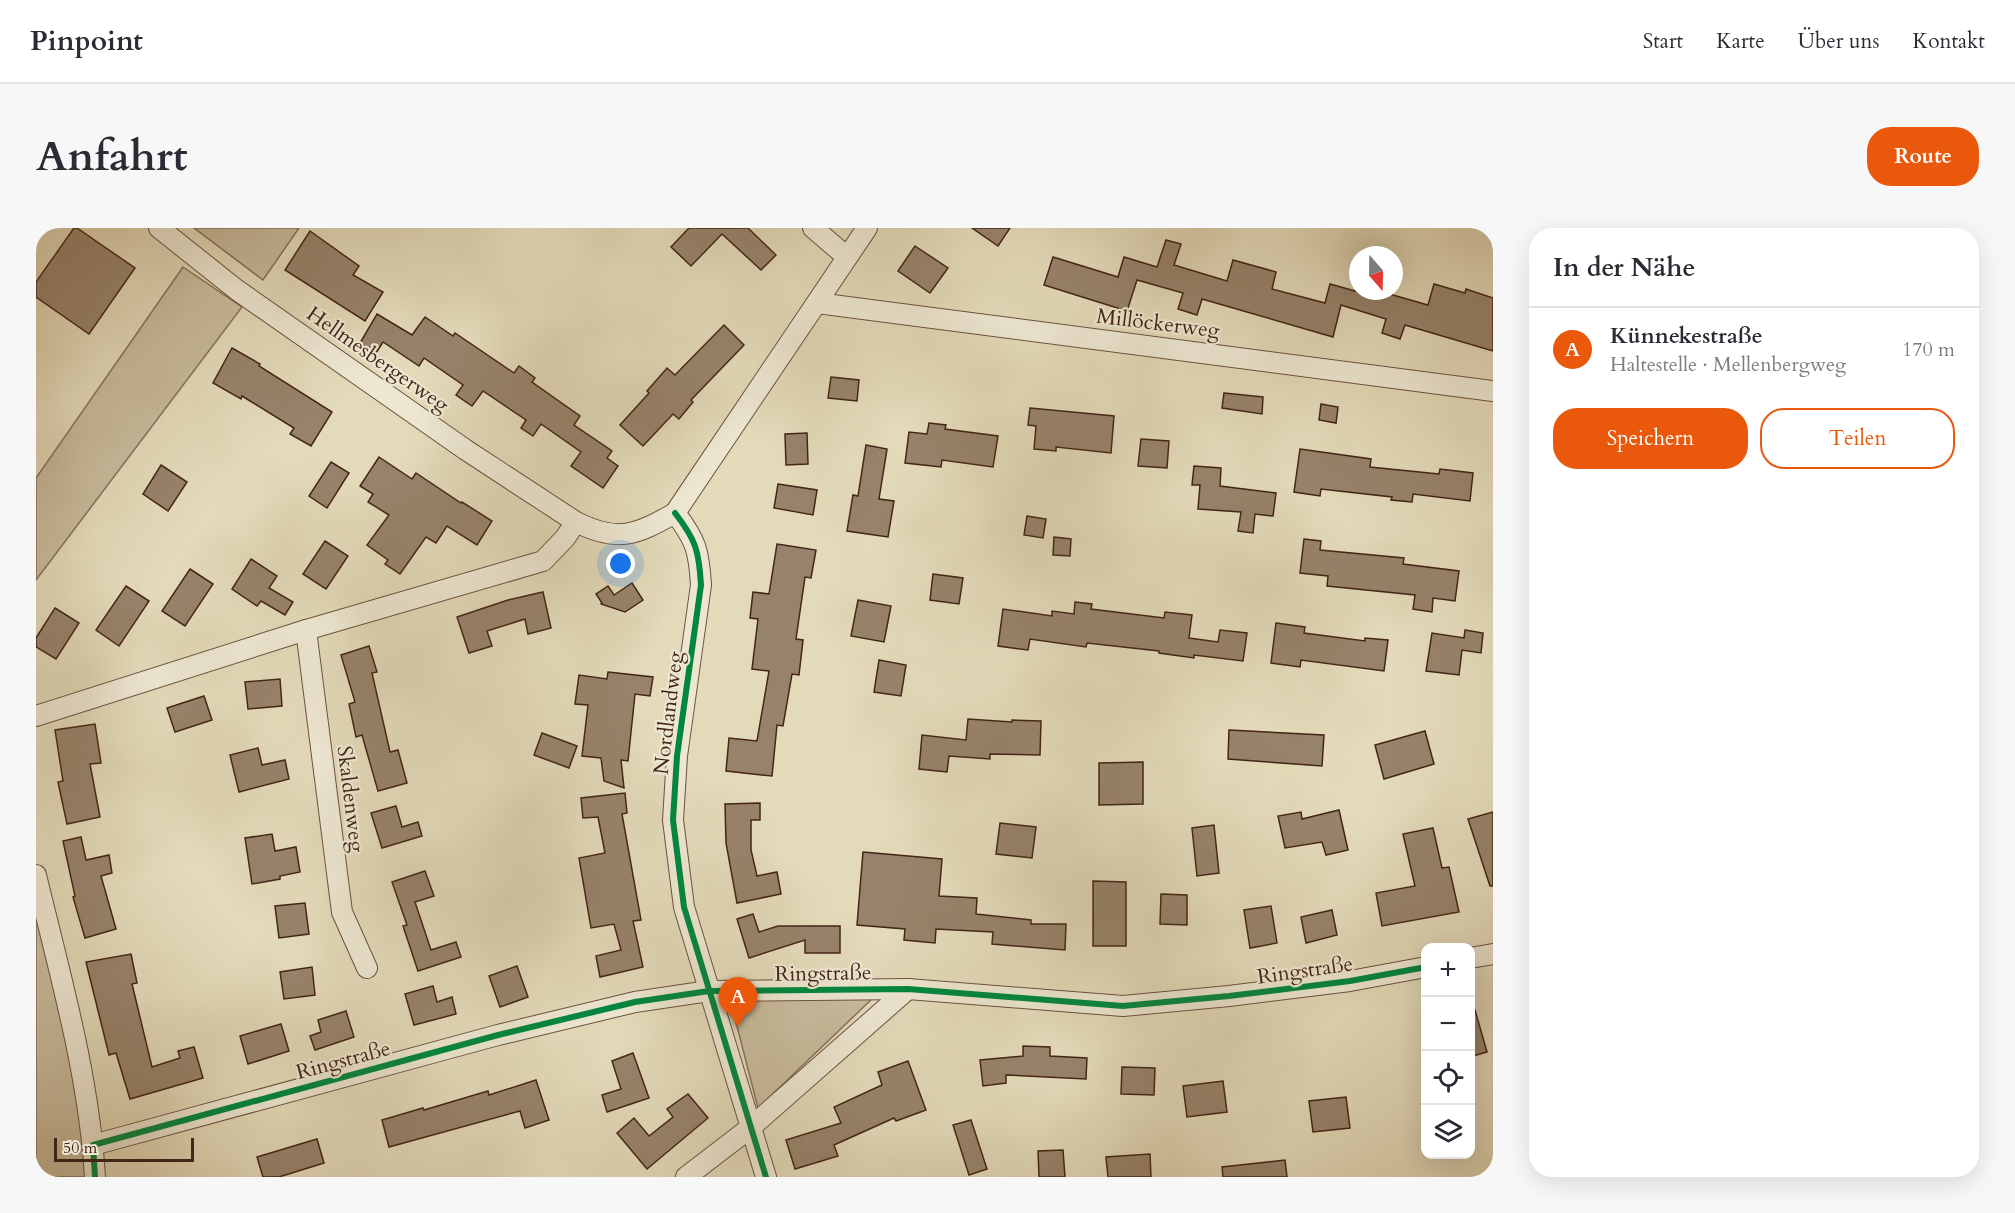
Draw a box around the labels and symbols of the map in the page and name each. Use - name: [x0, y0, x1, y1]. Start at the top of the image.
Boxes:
- north arrow: [1349, 246, 1403, 300]
- street label: Hellmesbergerweg: [301, 299, 455, 420]
- street label: Millöckerweg: [1095, 302, 1221, 345]
- your location: [606, 549, 635, 578]
- street label: Nordlandweg: [647, 650, 690, 776]
- street label: Skaldenweg: [330, 744, 371, 854]
- street label: Ringstraße: [1255, 949, 1355, 992]
- street label: Ringstraße: [774, 958, 872, 989]
- pin: A: [718, 978, 758, 1027]
- street label: Ringstraße: [293, 1034, 394, 1087]
- scale bar: [54, 1135, 194, 1162]

